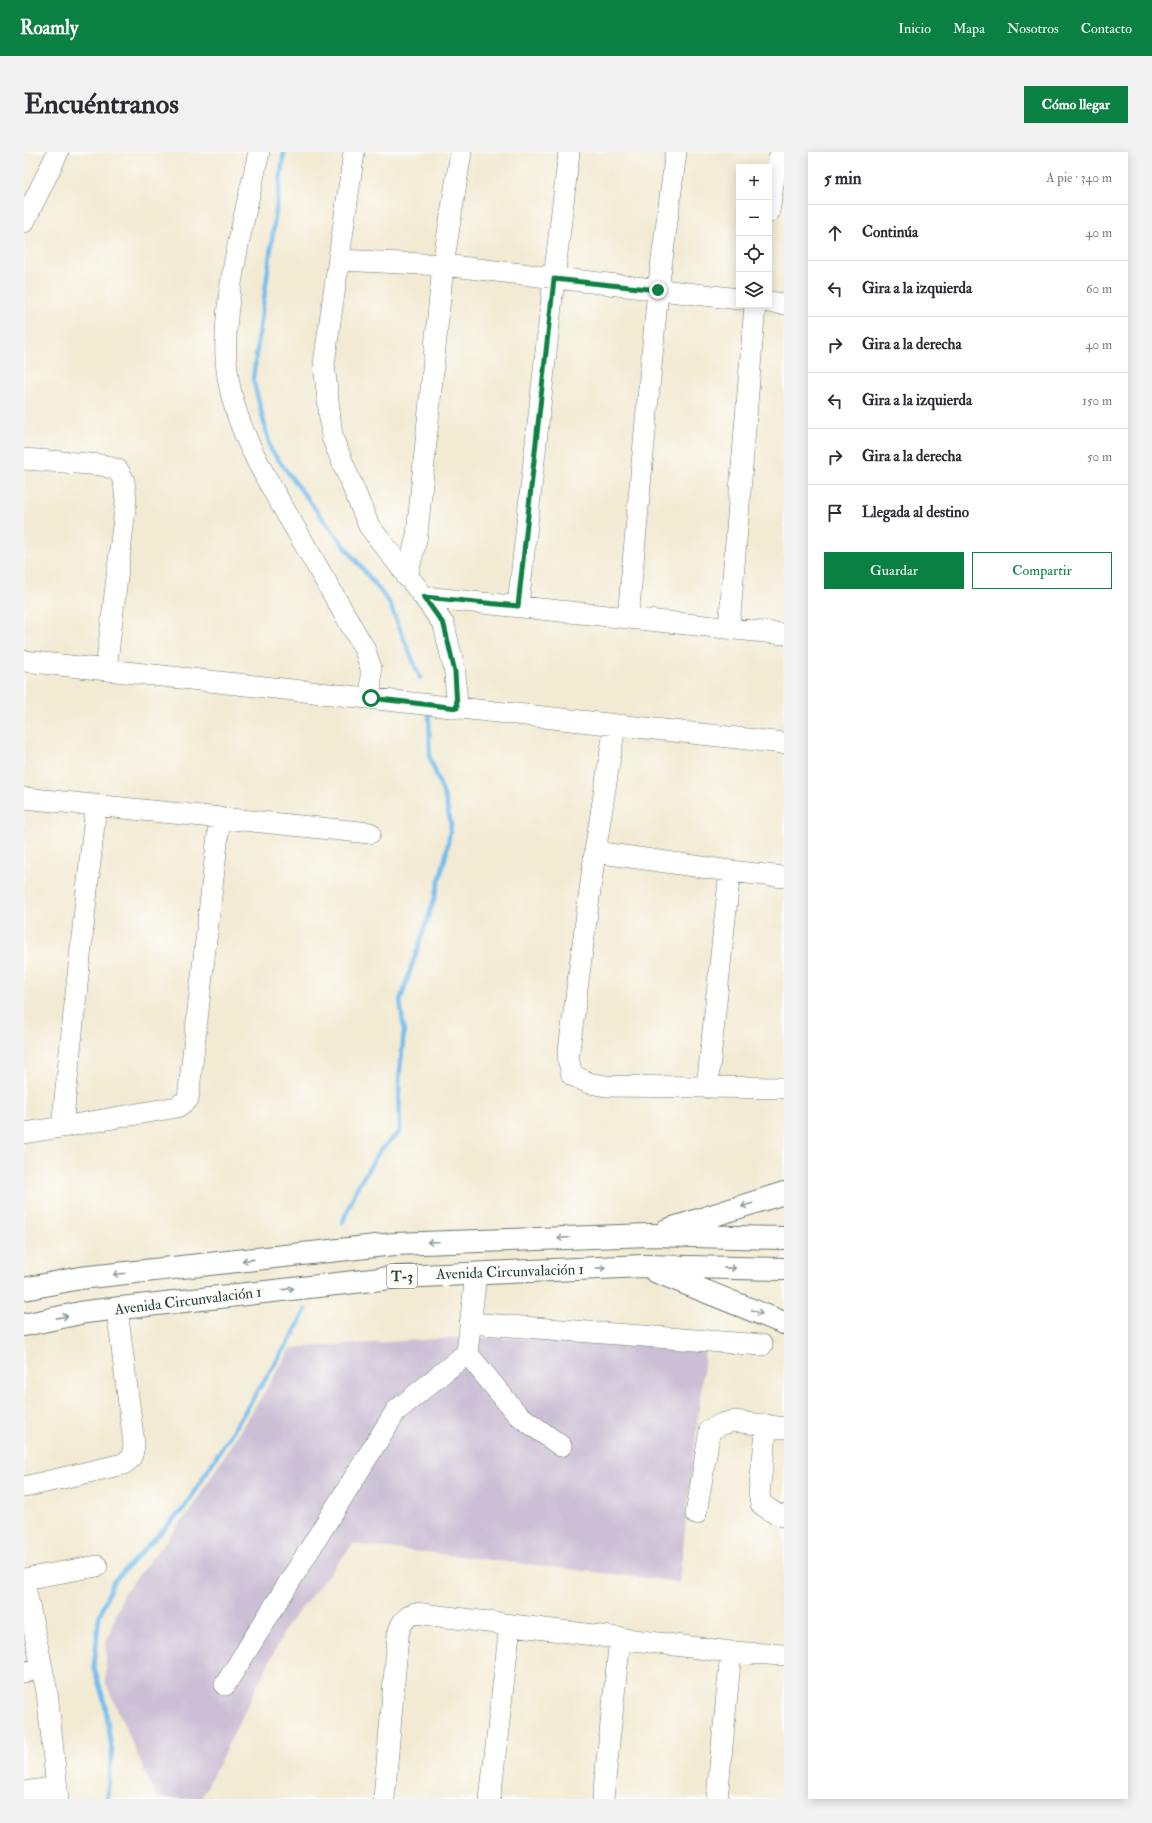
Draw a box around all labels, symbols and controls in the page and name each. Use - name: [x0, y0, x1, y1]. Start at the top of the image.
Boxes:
- text: Roamly: [20, 16, 78, 40]
- text: Inicio: [898, 20, 931, 37]
- text: Mapa: [953, 20, 985, 37]
- text: Nosotros: [1007, 20, 1059, 37]
- text: Contacto: [1081, 20, 1132, 37]
- button: Cómo llegar: [1024, 86, 1128, 123]
- text: Encuéntranos: [24, 87, 179, 122]
- map controls: [736, 164, 772, 308]
- button: +: [736, 164, 772, 200]
- text: 5 min: [824, 168, 862, 189]
- text: A pie · 340 m: [1046, 170, 1112, 186]
- button: −: [736, 200, 772, 236]
- icon: ahead: [824, 222, 846, 244]
- text: Continúa: [862, 223, 918, 242]
- text: 40 m: [1086, 225, 1112, 241]
- button: locate: [736, 236, 772, 272]
- button: layers: [736, 272, 772, 308]
- icon: left: [824, 278, 846, 300]
- text: Gira a la izquierda: [862, 279, 972, 298]
- route end: [649, 281, 667, 299]
- text: 60 m: [1086, 281, 1112, 297]
- icon: right: [824, 334, 846, 356]
- text: Gira a la derecha: [862, 335, 962, 354]
- text: 40 m: [1086, 337, 1112, 353]
- icon: left: [824, 390, 846, 412]
- text: Gira a la izquierda: [862, 391, 972, 410]
- text: 150 m: [1082, 393, 1112, 409]
- icon: right: [824, 446, 846, 468]
- text: Gira a la derecha: [862, 447, 962, 466]
- text: 50 m: [1087, 449, 1112, 465]
- icon: arrive: [824, 502, 846, 524]
- text: Llegada al destino: [862, 503, 969, 522]
- button: Guardar: [824, 552, 964, 589]
- button: Compartir: [972, 552, 1112, 589]
- route start: [362, 689, 380, 707]
- one-way arrow: [740, 1202, 753, 1209]
- one-way arrow: [557, 1234, 570, 1242]
- one-way arrow: [427, 1239, 440, 1246]
- one-way arrow: [242, 1256, 255, 1263]
- street label: Avenida Circunvalación 1: [435, 1260, 584, 1284]
- road number: T-3: [387, 1264, 417, 1288]
- one-way arrow: [723, 1264, 736, 1272]
- one-way arrow: [593, 1265, 606, 1272]
- one-way arrow: [113, 1270, 126, 1277]
- street label: Avenida Circunvalación 1: [112, 1283, 263, 1320]
- one-way arrow: [282, 1285, 295, 1293]
- one-way arrow: [750, 1309, 762, 1316]
- one-way arrow: [55, 1313, 68, 1321]

